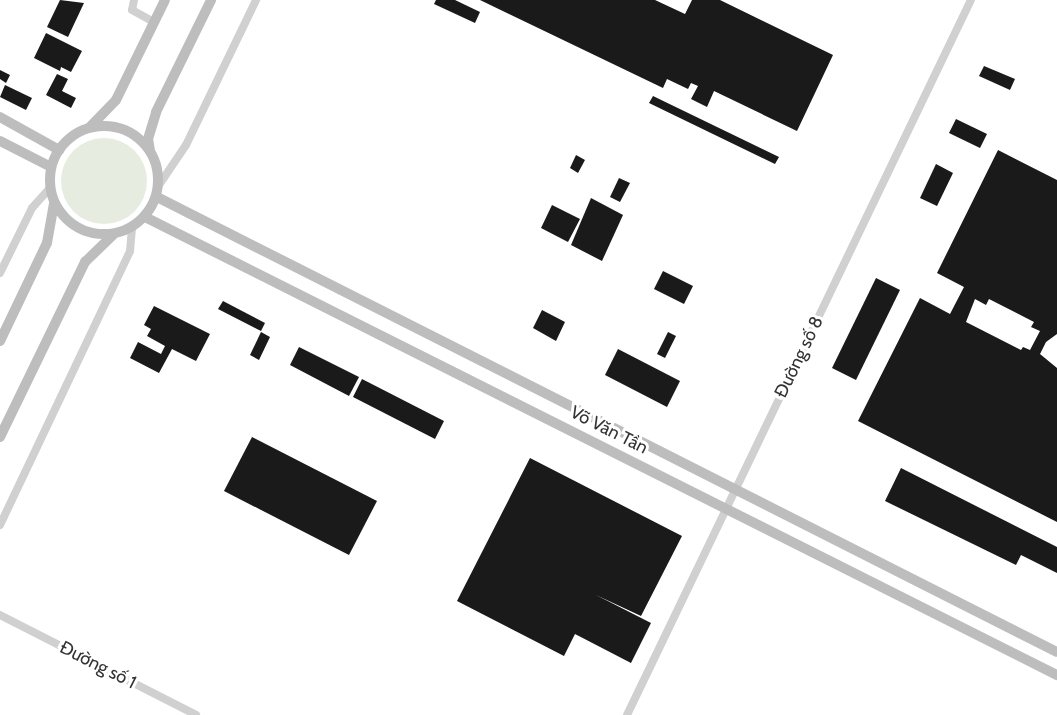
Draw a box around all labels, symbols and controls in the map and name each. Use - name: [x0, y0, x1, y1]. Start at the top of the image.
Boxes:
- street label: Đường số 8: [770, 313, 828, 401]
- street label: Võ Văn Tần: [567, 401, 651, 459]
- street label: Đường số 1: [56, 637, 140, 693]

